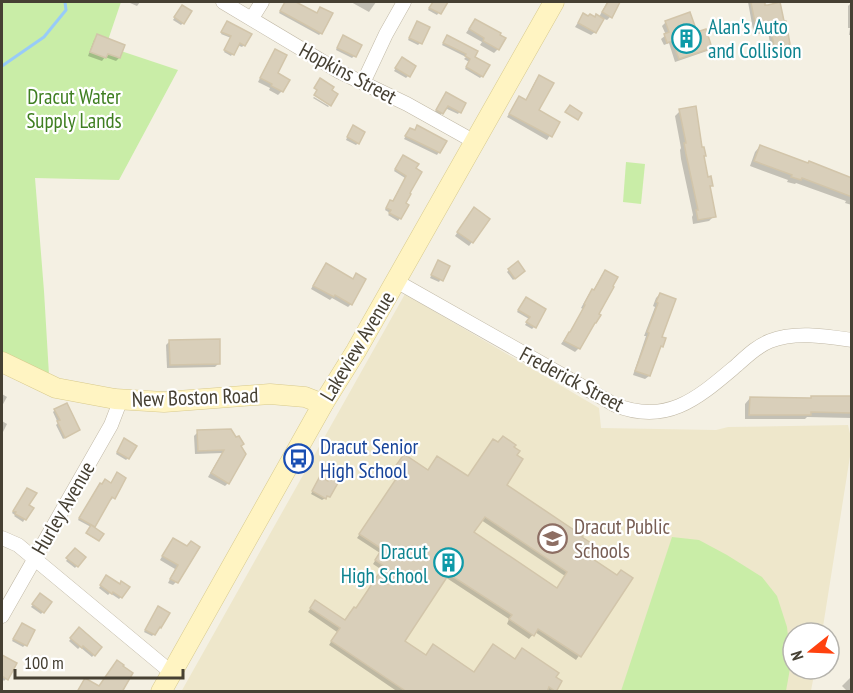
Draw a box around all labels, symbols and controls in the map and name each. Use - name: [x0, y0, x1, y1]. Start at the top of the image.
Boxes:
- place label: Alan's Auto and Collision: [708, 13, 802, 64]
- building icon: Alan's Auto and Collision: [671, 22, 703, 54]
- street label: Hopkins Street: [295, 36, 402, 110]
- park label: Dracut Water Supply Lands: [26, 83, 122, 134]
- street label: Lakeview Avenue: [314, 286, 400, 406]
- street label: Frederick Street: [515, 340, 629, 418]
- street label: New Boston Road: [131, 381, 259, 413]
- place label: Dracut Senior High School: [320, 433, 419, 484]
- bus stop icon: Dracut Senior High School: [283, 442, 315, 474]
- street label: Hurley Avenue: [25, 456, 101, 560]
- place label: Dracut Public Schools: [574, 513, 671, 564]
- school or university icon: Dracut Public Schools: [537, 522, 569, 554]
- place label: Dracut High School: [341, 538, 428, 589]
- building icon: Dracut High School: [433, 547, 465, 579]
- north arrow: [781, 621, 841, 681]
- scale bar: [15, 642, 183, 680]
- text: N: [786, 648, 808, 663]
- text: 100 m: [24, 651, 64, 674]

